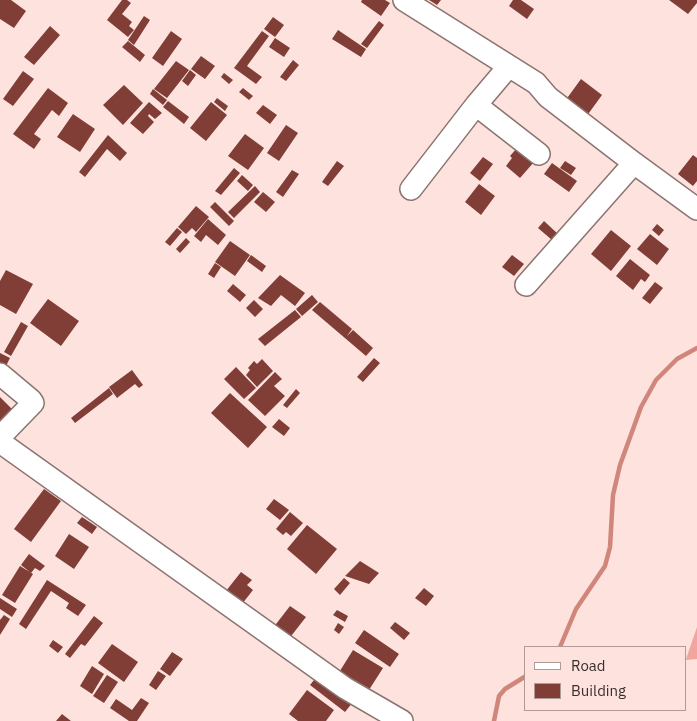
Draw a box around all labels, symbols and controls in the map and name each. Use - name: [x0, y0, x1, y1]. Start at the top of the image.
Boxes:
- legend: [524, 646, 687, 711]
- text: Road: [571, 656, 606, 675]
- text: Building: [571, 681, 626, 700]

